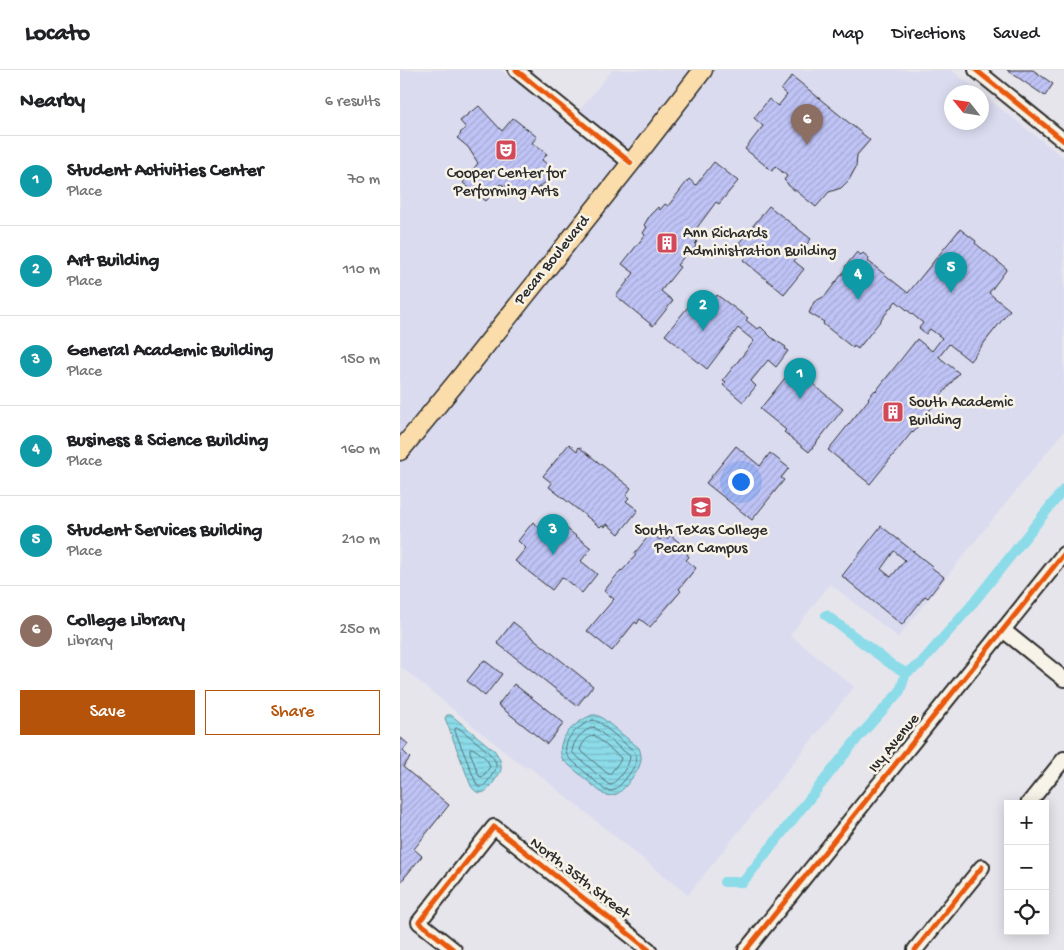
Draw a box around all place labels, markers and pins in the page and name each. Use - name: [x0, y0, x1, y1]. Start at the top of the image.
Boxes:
- pin: 6: [791, 104, 823, 145]
- theatre icon: Cooper Center for Performing Arts: [494, 138, 518, 162]
- place label: Cooper Center for Performing Arts: [447, 165, 567, 202]
- place label: Ann Richards Administration Building: [683, 225, 837, 262]
- building icon: Ann Richards Administration Building: [655, 231, 679, 255]
- pin: 5: [935, 252, 967, 293]
- pin: 4: [842, 259, 874, 300]
- pin: 2: [687, 290, 719, 331]
- pin: 1: [784, 358, 816, 399]
- place label: South Academic Building: [908, 394, 1013, 431]
- building icon: South Academic Building: [881, 400, 905, 424]
- school or university icon: South Texas College Pecan Campus: [689, 495, 713, 519]
- pin: 3: [537, 514, 569, 555]
- place label: South Texas College Pecan Campus: [634, 522, 768, 559]

